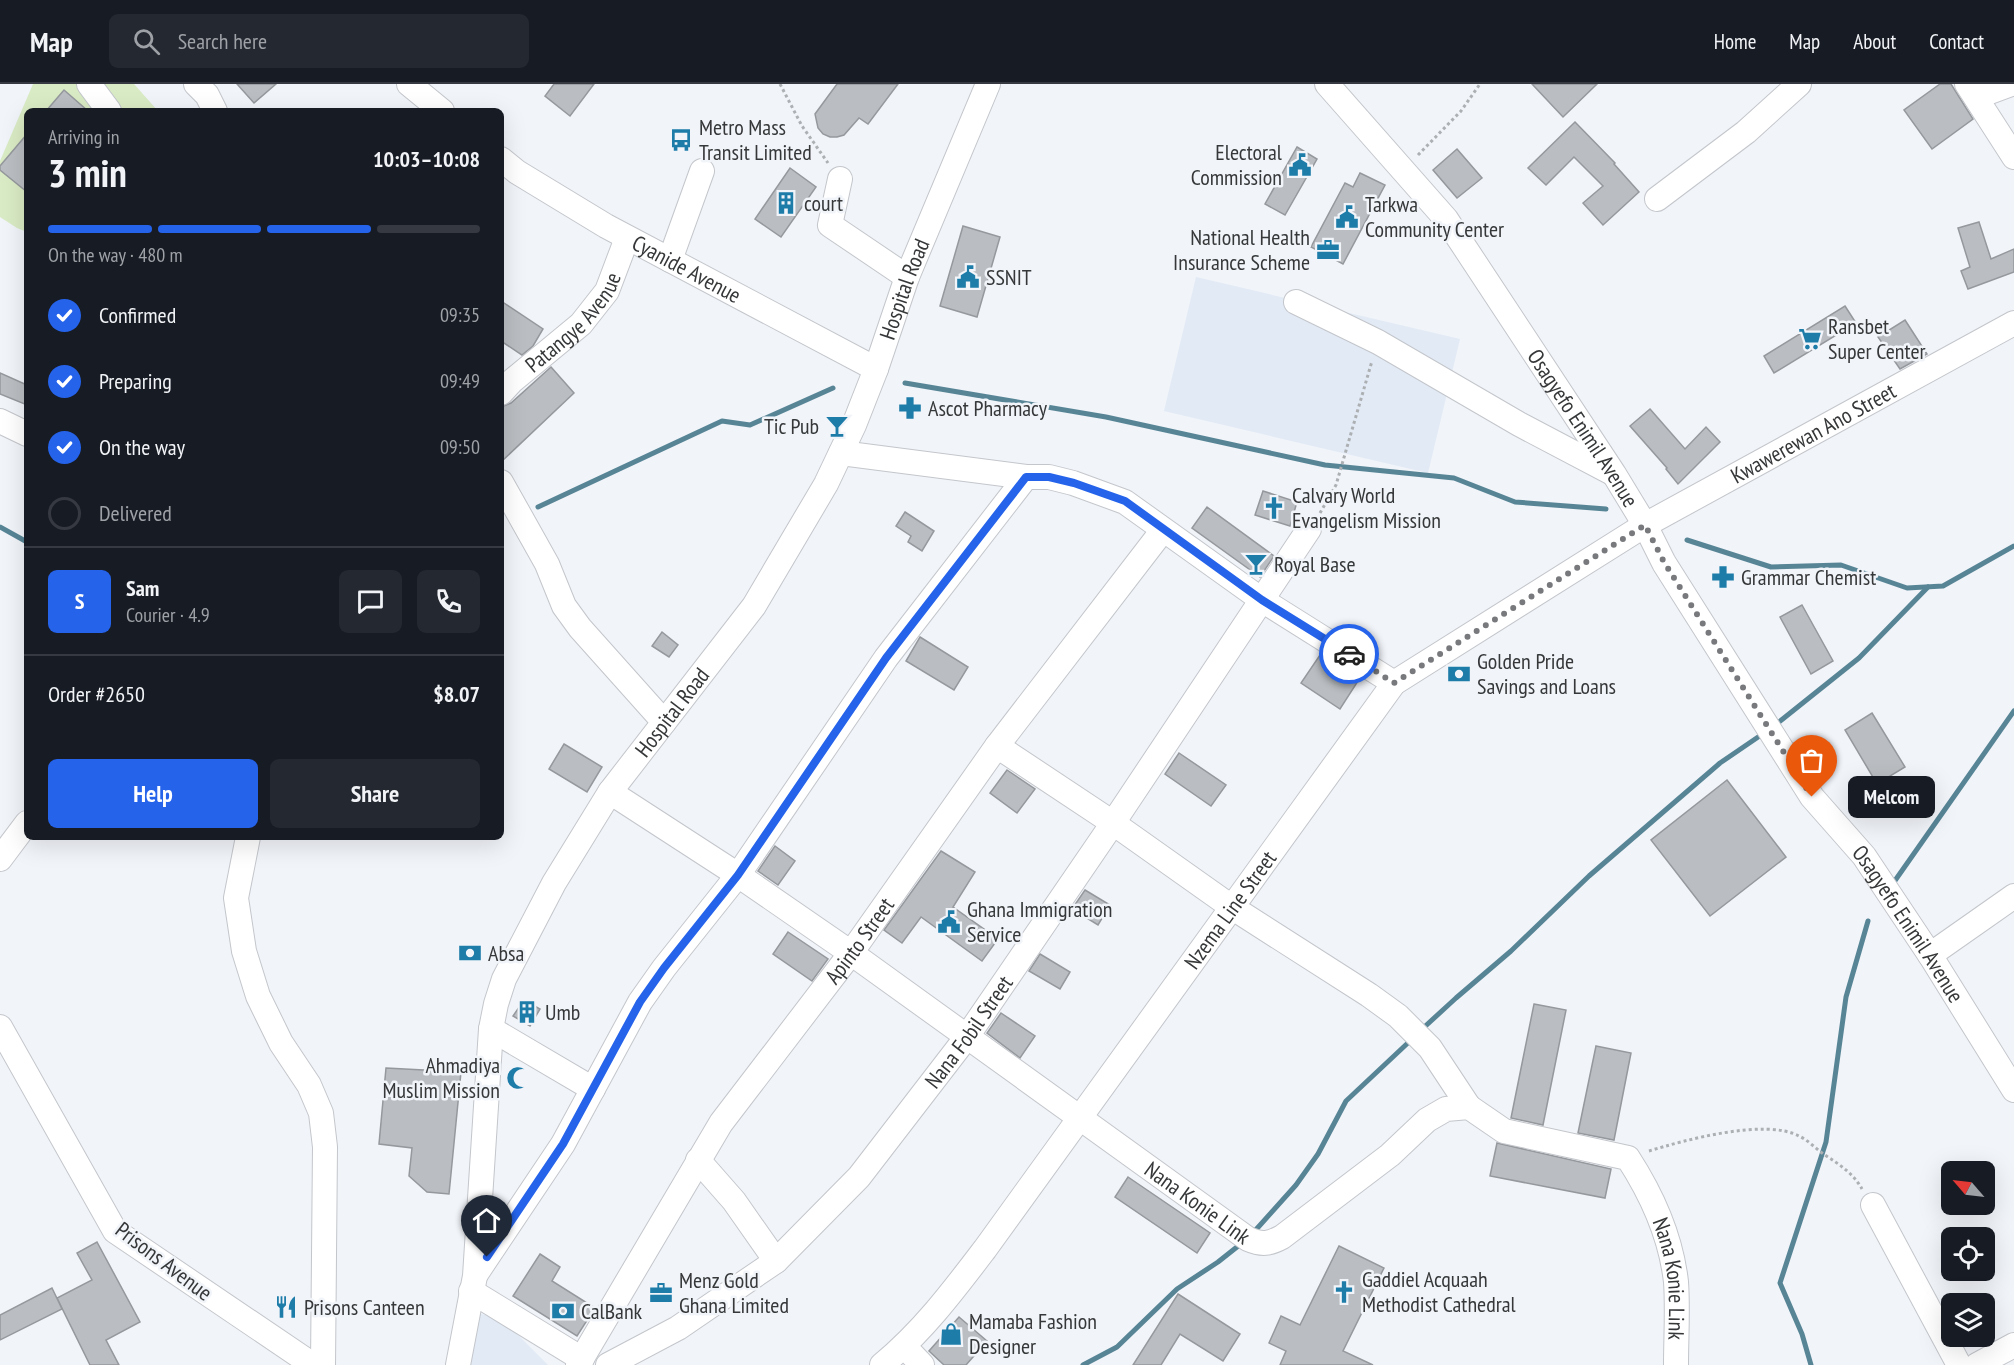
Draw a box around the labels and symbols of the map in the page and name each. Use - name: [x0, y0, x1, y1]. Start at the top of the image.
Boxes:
- place label: Metro Mass Transit Limited: [699, 113, 812, 166]
- bus stop icon: Metro Mass Transit Limited: [668, 127, 694, 153]
- place label: Electoral Commission: [1191, 138, 1283, 191]
- public building icon: Electoral Commission: [1287, 152, 1313, 178]
- place label: court: [804, 189, 843, 217]
- building icon: court: [773, 190, 799, 216]
- place label: Tarkwa Community Center: [1365, 190, 1504, 243]
- public building icon: Tarkwa Community Center: [1334, 204, 1360, 230]
- place label: National Health Insurance Scheme: [1173, 223, 1310, 276]
- street label: Cyanide Avenue: [627, 228, 746, 309]
- street label: Hospital Road: [873, 234, 935, 343]
- office icon: National Health Insurance Scheme: [1315, 237, 1341, 263]
- place label: SSNIT: [986, 263, 1032, 291]
- public building icon: SSNIT: [955, 264, 981, 290]
- street label: Patangye Avenue: [519, 268, 627, 378]
- place label: Ransbet Super Center: [1828, 312, 1926, 365]
- supermarket icon: Ransbet Super Center: [1797, 326, 1823, 352]
- street label: Osagyefo Enimil Avenue: [1522, 344, 1645, 512]
- street label: Kwawerewan Ano Street: [1726, 377, 1900, 489]
- place label: Ascot Pharmacy: [928, 394, 1048, 422]
- pharmacy icon: Ascot Pharmacy: [897, 395, 923, 421]
- place label: Tic Pub: [764, 412, 819, 440]
- bar icon: Tic Pub: [824, 413, 850, 439]
- place label: Calvary World Evangelism Mission: [1292, 481, 1441, 534]
- church icon: Calvary World Evangelism Mission: [1261, 495, 1287, 521]
- place label: Royal Base: [1274, 550, 1356, 578]
- bar icon: Royal Base: [1243, 551, 1269, 577]
- place label: Grammar Chemist: [1741, 563, 1876, 591]
- pharmacy icon: Grammar Chemist: [1710, 564, 1736, 590]
- courier: [1319, 624, 1379, 684]
- place label: Golden Pride Savings and Loans: [1477, 647, 1616, 700]
- bank icon: Golden Pride Savings and Loans: [1446, 661, 1472, 687]
- street label: Hospital Road: [629, 662, 715, 762]
- pin: [1786, 735, 1837, 797]
- callout: Melcom: [1848, 776, 1935, 818]
- street label: Osagyefo Enimil Avenue: [1847, 839, 1970, 1008]
- street label: Nzema Line Street: [1178, 845, 1282, 974]
- street label: Apinto Street: [819, 892, 900, 989]
- place label: Ghana Immigration Service: [967, 895, 1112, 948]
- public building icon: Ghana Immigration Service: [936, 909, 962, 935]
- place label: Absa: [488, 939, 524, 967]
- bank icon: Absa: [457, 940, 483, 966]
- street label: Nana Fobil Street: [919, 970, 1019, 1094]
- place label: Umb: [545, 998, 580, 1026]
- building icon: Umb: [514, 999, 540, 1025]
- place label: Ahmadiya Muslim Mission: [383, 1051, 500, 1104]
- mosque icon: Ahmadiya Muslim Mission: [505, 1065, 531, 1091]
- street label: Nana Konie Link: [1139, 1155, 1256, 1250]
- north arrow: [1941, 1161, 1995, 1215]
- pin: [461, 1195, 512, 1257]
- street label: Nana Konie Link: [1647, 1214, 1691, 1341]
- street label: Prisons Avenue: [110, 1216, 218, 1306]
- place label: Gaddiel Acquaah Methodist Cathedral: [1362, 1265, 1517, 1318]
- place label: Menz Gold Ghana Limited: [679, 1266, 789, 1319]
- church icon: Gaddiel Acquaah Methodist Cathedral: [1331, 1279, 1357, 1305]
- office icon: Menz Gold Ghana Limited: [648, 1280, 674, 1306]
- place label: Prisons Canteen: [304, 1293, 425, 1321]
- restaurant icon: Prisons Canteen: [273, 1294, 299, 1320]
- place label: CalBank: [581, 1297, 643, 1325]
- bank icon: CalBank: [550, 1298, 576, 1324]
- place label: Mamaba Fashion Designer: [969, 1307, 1097, 1360]
- shop icon: Mamaba Fashion Designer: [938, 1321, 964, 1347]

